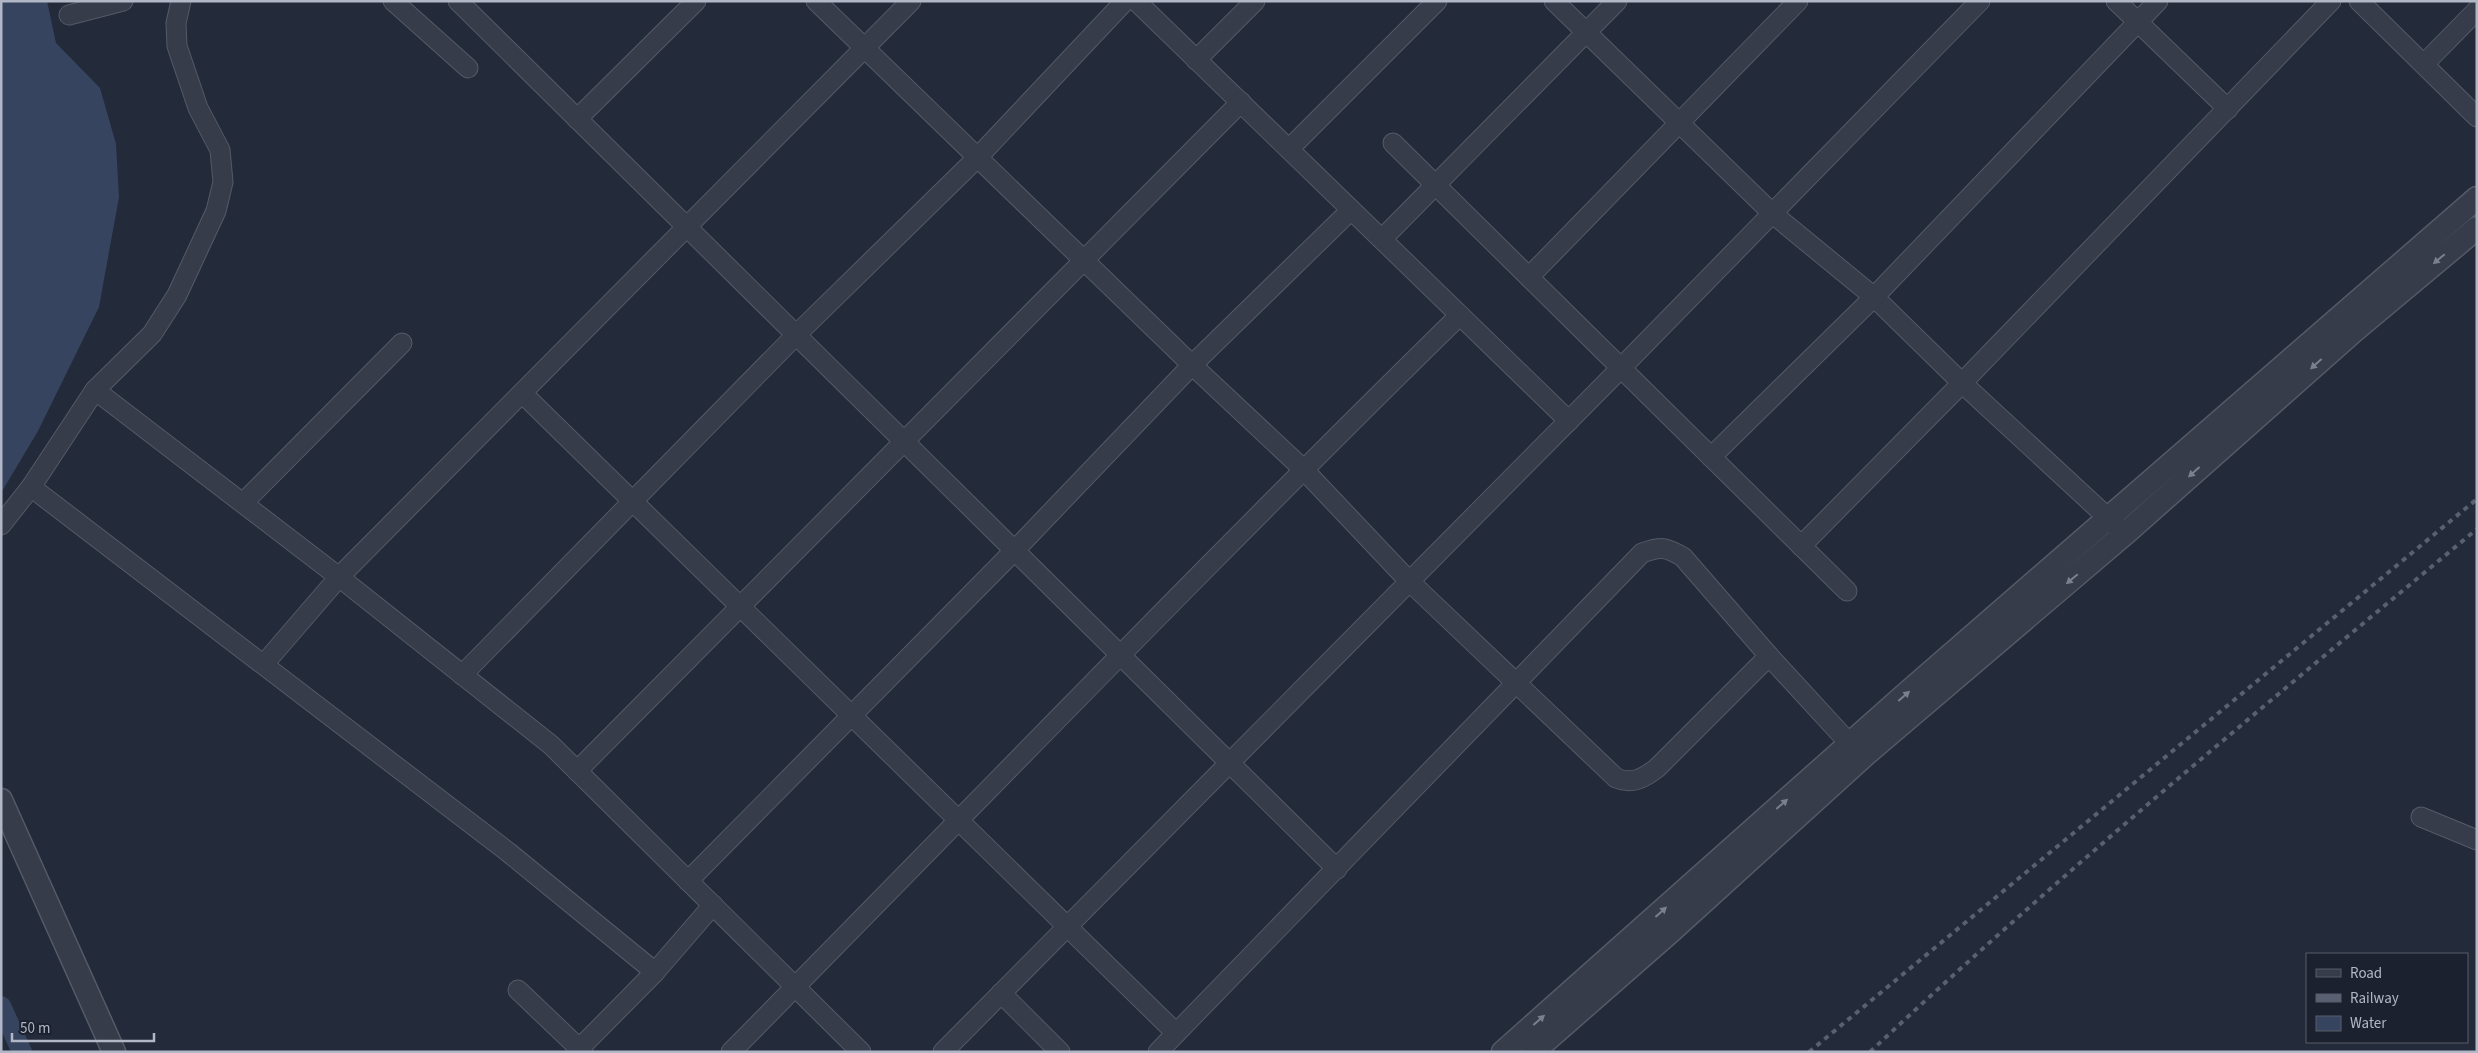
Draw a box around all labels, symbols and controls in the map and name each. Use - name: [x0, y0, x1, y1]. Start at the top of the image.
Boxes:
- one-way arrow: [2434, 253, 2446, 265]
- one-way arrow: [2309, 359, 2322, 370]
- one-way arrow: [2188, 467, 2201, 478]
- one-way arrow: [2066, 573, 2078, 585]
- one-way arrow: [1898, 690, 1910, 702]
- one-way arrow: [1776, 798, 1789, 809]
- one-way arrow: [1655, 906, 1667, 918]
- legend: [2306, 953, 2468, 1043]
- text: Road: [2350, 963, 2382, 984]
- text: Railway: [2350, 988, 2399, 1009]
- scale bar: [12, 1010, 155, 1042]
- text: Water: [2350, 1013, 2387, 1034]
- one-way arrow: [1533, 1014, 1546, 1025]
- text: 50 m: [20, 1018, 50, 1039]

